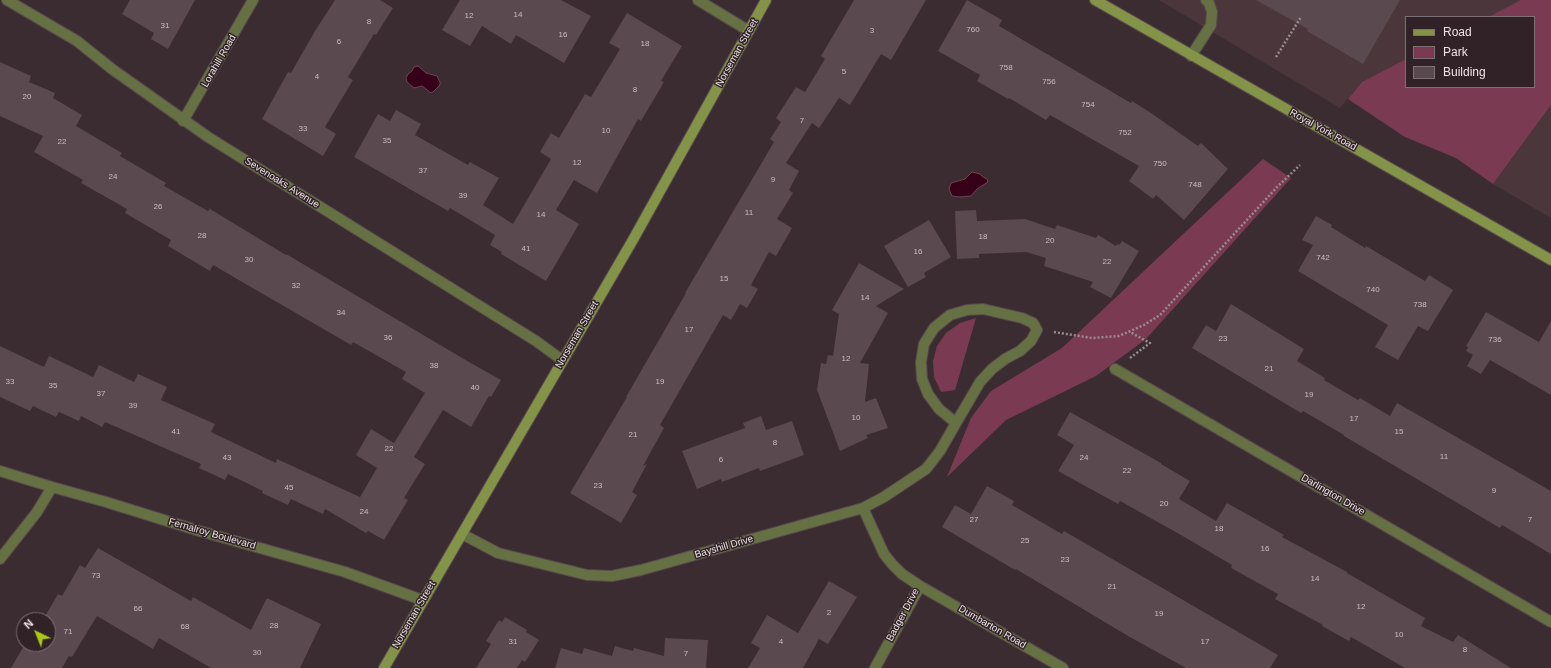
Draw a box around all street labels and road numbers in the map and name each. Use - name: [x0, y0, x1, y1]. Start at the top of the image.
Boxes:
- street label: Norseman Street: [713, 17, 761, 89]
- street label: Lorahill Road: [199, 32, 239, 90]
- street label: Royal York Road: [1287, 107, 1359, 153]
- street label: Sevenoaks Avenue: [242, 155, 322, 211]
- street label: Norseman Street: [553, 299, 601, 371]
- street label: Darlington Drive: [1299, 472, 1367, 518]
- street label: Fernalroy Boulevard: [167, 516, 257, 552]
- street label: Bayshill Drive: [693, 533, 755, 561]
- street label: Norseman Street: [390, 579, 438, 651]
- street label: Badger Drive: [884, 586, 922, 644]
- street label: Dumbarton Road: [956, 603, 1028, 651]

